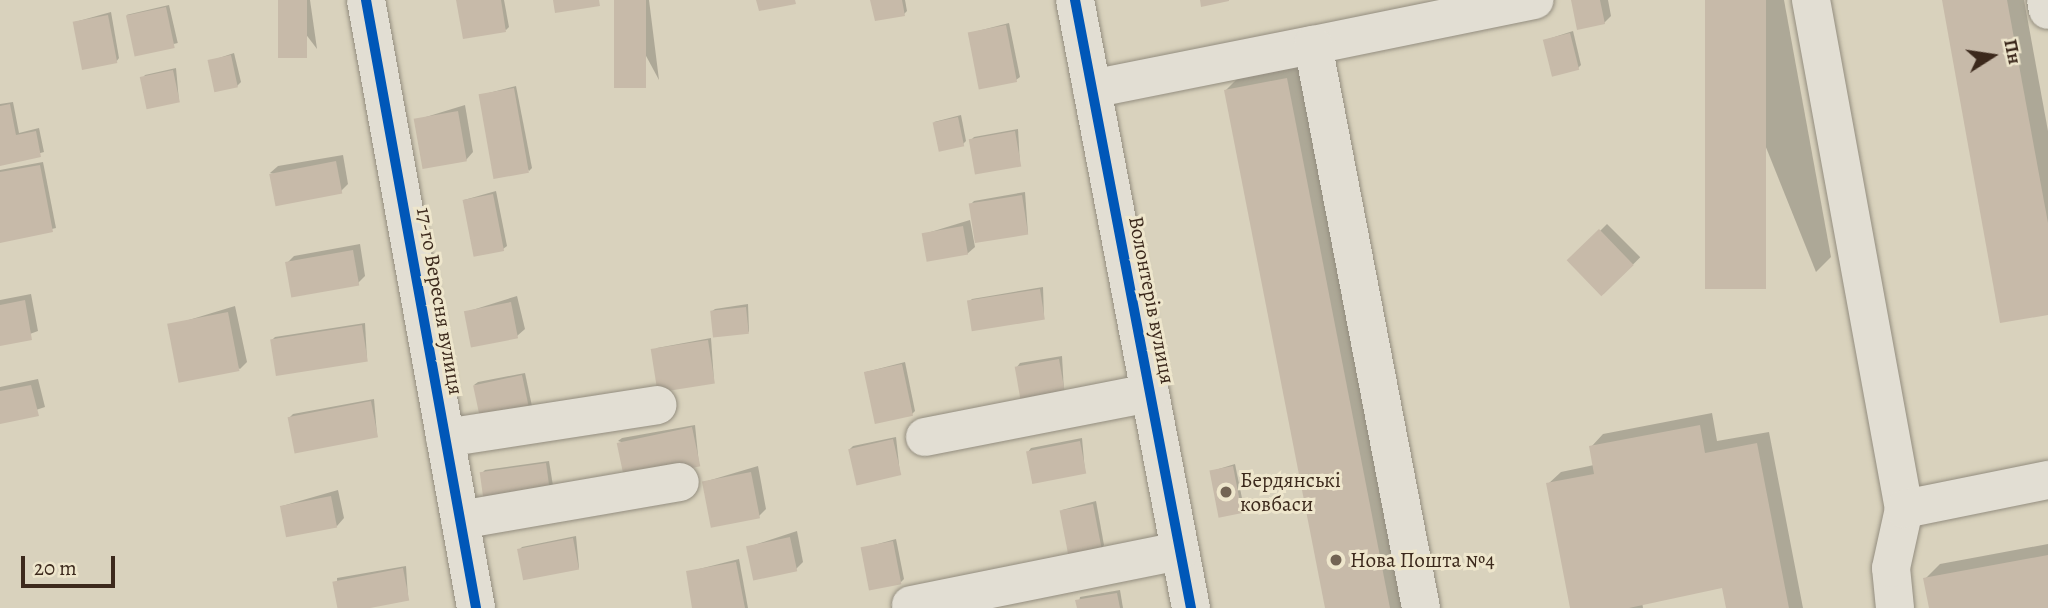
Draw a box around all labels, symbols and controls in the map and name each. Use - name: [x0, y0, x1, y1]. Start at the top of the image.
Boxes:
- north arrow: [1957, 21, 2027, 91]
- text: Пн: [1997, 37, 2028, 66]
- street label: 17-го Вересня вулиця: [411, 205, 469, 397]
- street label: Волонтерів вулиця: [1123, 214, 1181, 386]
- place label: Бердянські ковбаси: [1240, 467, 1341, 517]
- marker: Бердянські ковбаси: [1218, 484, 1234, 500]
- scale bar: [24, 542, 119, 586]
- place label: Нова Пошта №4: [1350, 547, 1495, 573]
- marker: Нова Пошта №4: [1328, 552, 1344, 568]
- text: 20 m: [34, 554, 77, 582]

